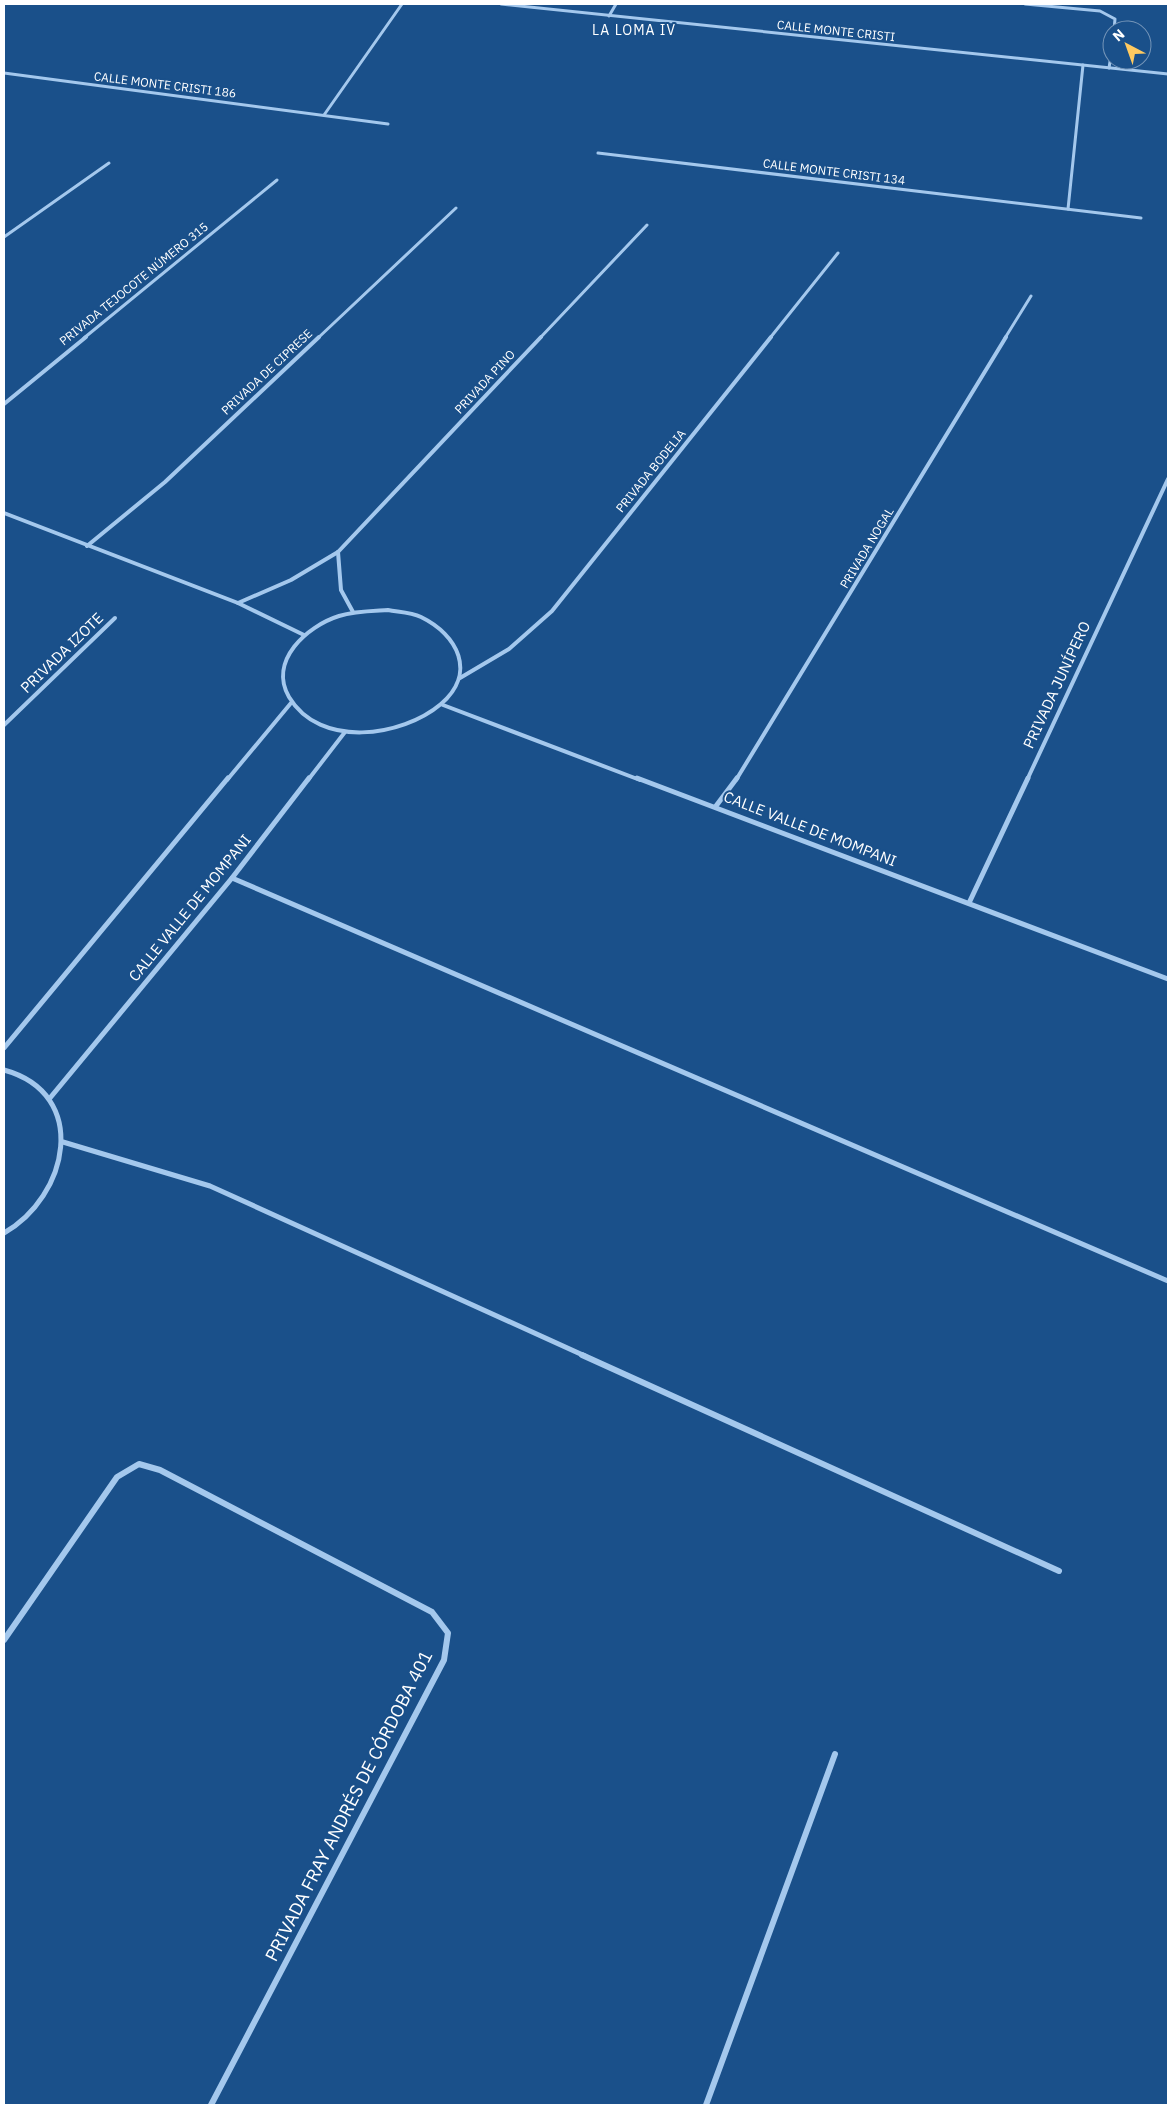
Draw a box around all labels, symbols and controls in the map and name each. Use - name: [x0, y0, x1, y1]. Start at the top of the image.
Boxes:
- street label: CALLE MONTE CRISTI: [776, 17, 896, 44]
- north arrow: [1102, 20, 1152, 70]
- district label: LA LOMA IV: [592, 21, 676, 39]
- text: N: [1109, 25, 1128, 45]
- street label: CALLE MONTE CRISTI 186: [93, 68, 237, 101]
- street label: CALLE MONTE CRISTI 134: [762, 155, 906, 188]
- street label: PRIVADA TEJOCOTE NÚMERO 315: [56, 219, 211, 348]
- street label: PRIVADA DE CIPRESE: [218, 326, 315, 418]
- street label: PRIVADA PINO: [451, 347, 518, 417]
- street label: PRIVADA BODELIA: [613, 426, 689, 515]
- street label: PRIVADA NOGAL: [837, 505, 897, 591]
- street label: PRIVADA IZOTE: [16, 608, 107, 697]
- street label: PRIVADA JUNÍPERO: [1019, 618, 1094, 751]
- street label: CALLE VALLE DE MOMPANI: [721, 787, 899, 870]
- street label: CALLE VALLE DE MOMPANI: [124, 830, 255, 985]
- street label: PRIVADA FRAY ANDRÉS DE CÓRDOBA 401: [260, 1647, 437, 1965]

